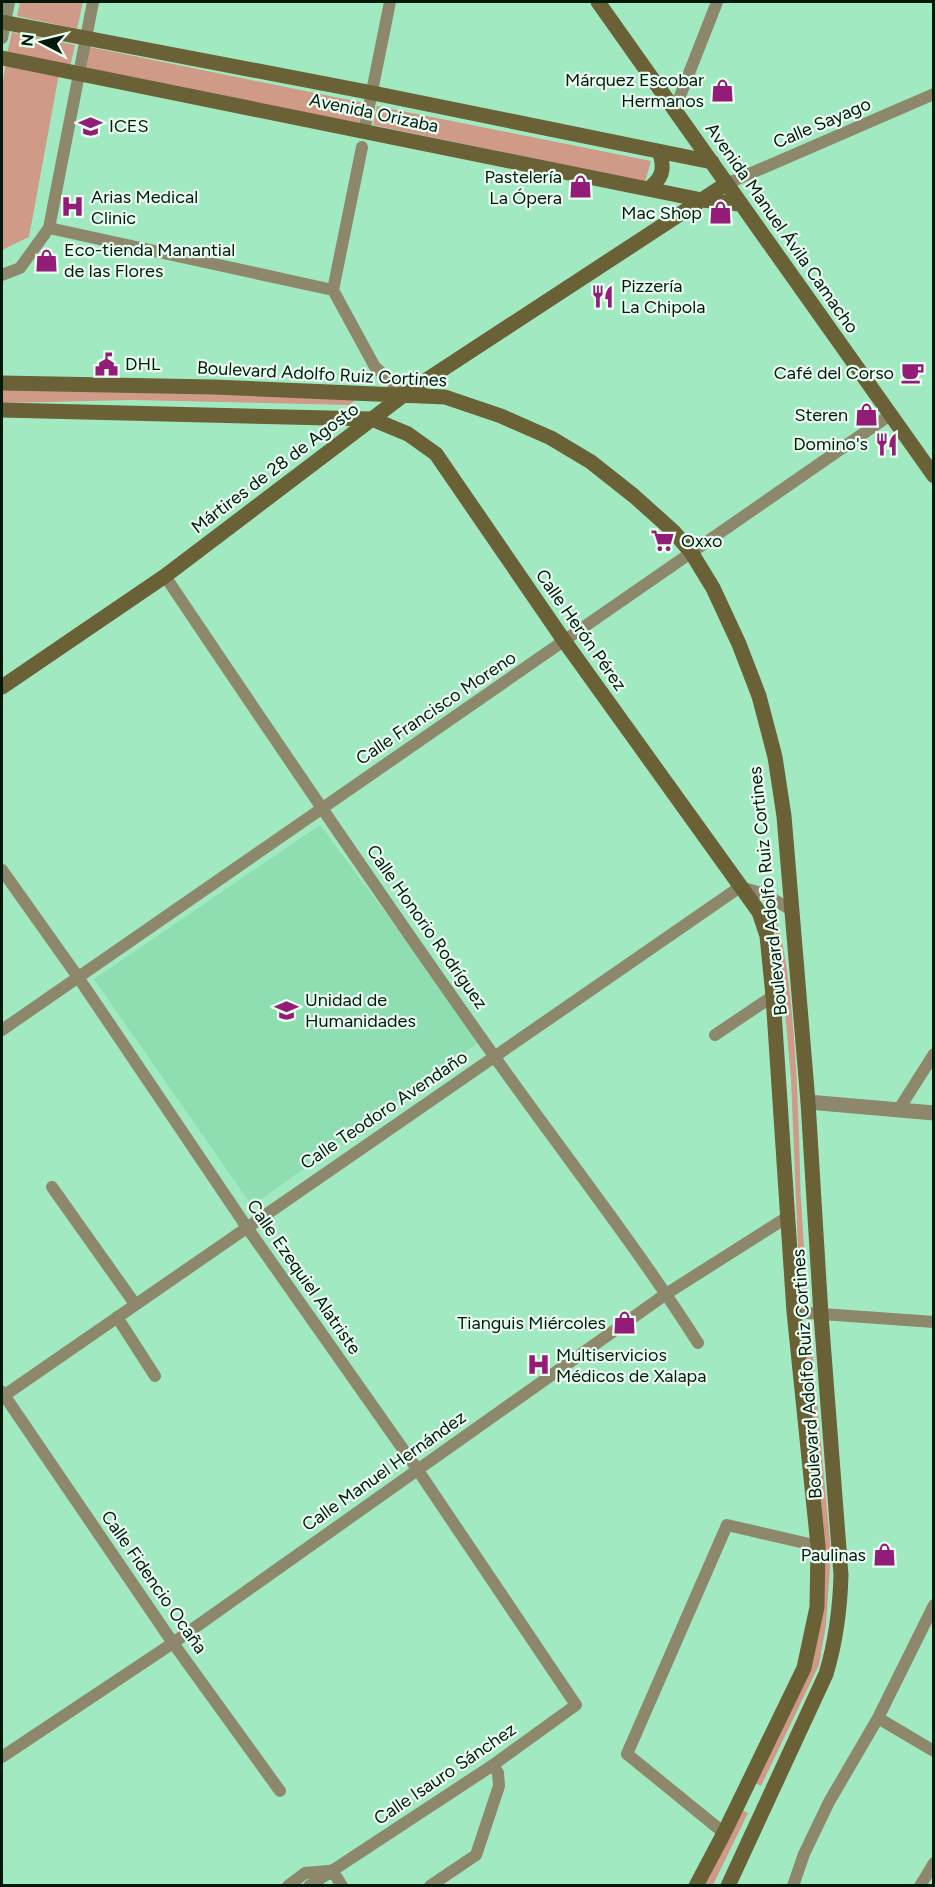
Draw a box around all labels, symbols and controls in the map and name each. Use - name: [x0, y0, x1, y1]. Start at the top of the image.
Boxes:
- north arrow: [12, 12, 72, 72]
- text: N: [17, 33, 38, 48]
- place label: Márquez Escobar Hermanos: [565, 69, 704, 112]
- shop icon: Márquez Escobar Hermanos: [709, 77, 735, 103]
- street label: Avenida Orizaba: [307, 89, 441, 137]
- street label: Calle Sayago: [770, 93, 874, 153]
- school or university icon: ICES: [78, 113, 104, 139]
- place label: ICES: [109, 115, 149, 137]
- street label: Avenida Manuel Ávila Camacho: [701, 118, 863, 338]
- place label: Pastelería La Ópera: [484, 166, 562, 209]
- shop icon: Pastelería La Ópera: [567, 174, 593, 200]
- place label: Arias Medical Clinic: [91, 186, 198, 229]
- hospital icon: Arias Medical Clinic: [60, 194, 86, 220]
- shop icon: Mac Shop: [707, 200, 733, 226]
- place label: Mac Shop: [621, 202, 702, 224]
- place label: Eco-tienda Manantial de las Flores: [64, 239, 235, 282]
- shop icon: Eco-tienda Manantial de las Flores: [33, 247, 59, 273]
- place label: Pizzería La Chipola: [621, 275, 705, 318]
- restaurant icon: Pizzería La Chipola: [590, 283, 616, 309]
- public building icon: DHL: [94, 351, 120, 377]
- place label: DHL: [125, 353, 161, 375]
- street label: Boulevard Adolfo Ruiz Cortines: [196, 356, 448, 392]
- cafe icon: Café del Corso: [899, 360, 925, 386]
- place label: Café del Corso: [774, 362, 894, 384]
- street label: Mártires de 28 de Agosto: [187, 398, 363, 538]
- shop icon: Steren: [853, 402, 879, 428]
- place label: Steren: [794, 404, 848, 426]
- restaurant icon: Domino's: [873, 431, 899, 457]
- place label: Domino's: [793, 433, 868, 455]
- supermarket icon: Oxxo: [650, 528, 676, 554]
- place label: Oxxo: [681, 530, 722, 552]
- street label: Calle Herón Pérez: [531, 565, 631, 695]
- street label: Calle Francisco Moreno: [352, 646, 520, 770]
- street label: Boulevard Adolfo Ruiz Cortines: [744, 765, 792, 1017]
- street label: Calle Honorio Rodríguez: [362, 841, 492, 1014]
- place label: Unidad de Humanidades: [305, 989, 416, 1032]
- school or university icon: Unidad de Humanidades: [274, 997, 300, 1023]
- street label: Calle Teodoro Avendaño: [296, 1046, 472, 1174]
- street label: Calle Ezequiel Alatriste: [242, 1195, 366, 1359]
- street label: Boulevard Adolfo Ruiz Cortines: [787, 1248, 827, 1500]
- shop icon: Tianguis Miércoles: [611, 1310, 637, 1336]
- place label: Tianguis Miércoles: [457, 1312, 606, 1334]
- place label: Multiservicios Médicos de Xalapa: [556, 1344, 706, 1387]
- hospital icon: Multiservicios Médicos de Xalapa: [525, 1352, 551, 1378]
- street label: Calle Manuel Hernández: [298, 1406, 470, 1536]
- street label: Calle Fidencio Ocaña: [96, 1506, 212, 1658]
- shop icon: Paulinas: [871, 1542, 897, 1568]
- place label: Paulinas: [801, 1544, 866, 1566]
- street label: Calle Isauro Sánchez: [370, 1718, 520, 1830]

